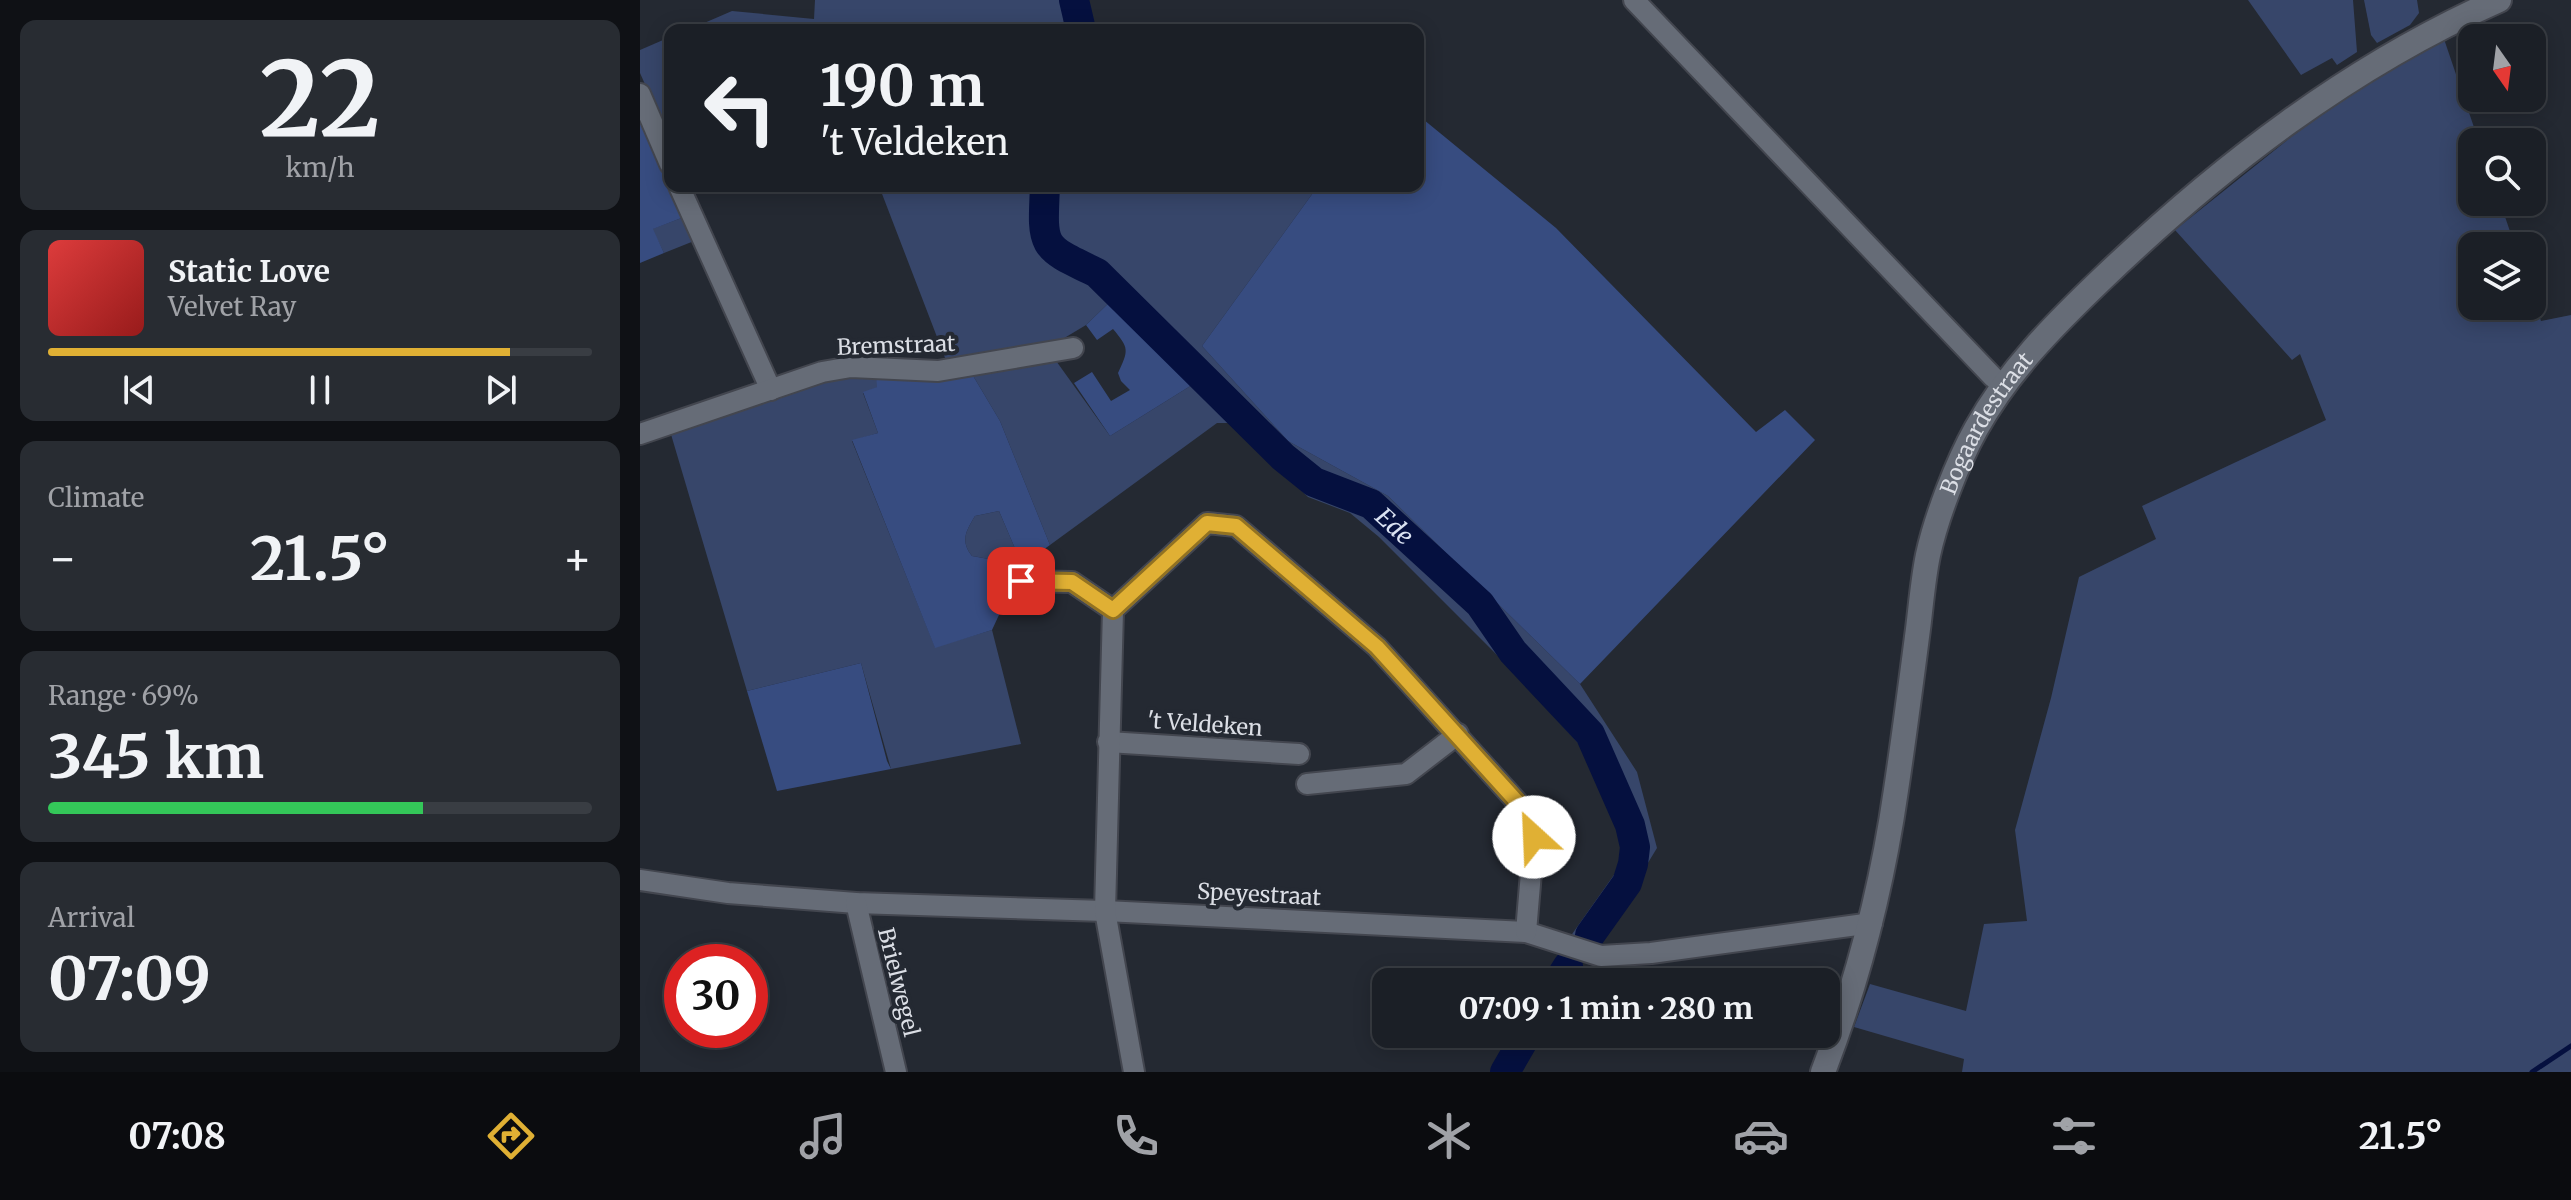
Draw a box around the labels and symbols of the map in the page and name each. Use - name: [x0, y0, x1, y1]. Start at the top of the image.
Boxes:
- north arrow: [2458, 24, 2546, 112]
- street label: Bremstraat: [836, 329, 956, 361]
- street label: Bogaardestraat: [1934, 346, 2039, 499]
- water label: Ede: [1369, 501, 1420, 551]
- pin: [987, 547, 1055, 615]
- street label: 't Veldeken: [1146, 706, 1264, 742]
- position arrow: [1492, 795, 1576, 879]
- street label: Speyestraat: [1196, 877, 1322, 911]
- street label: Brielwegel: [872, 925, 926, 1039]
- speed limit sign: 30: [664, 944, 768, 1048]

